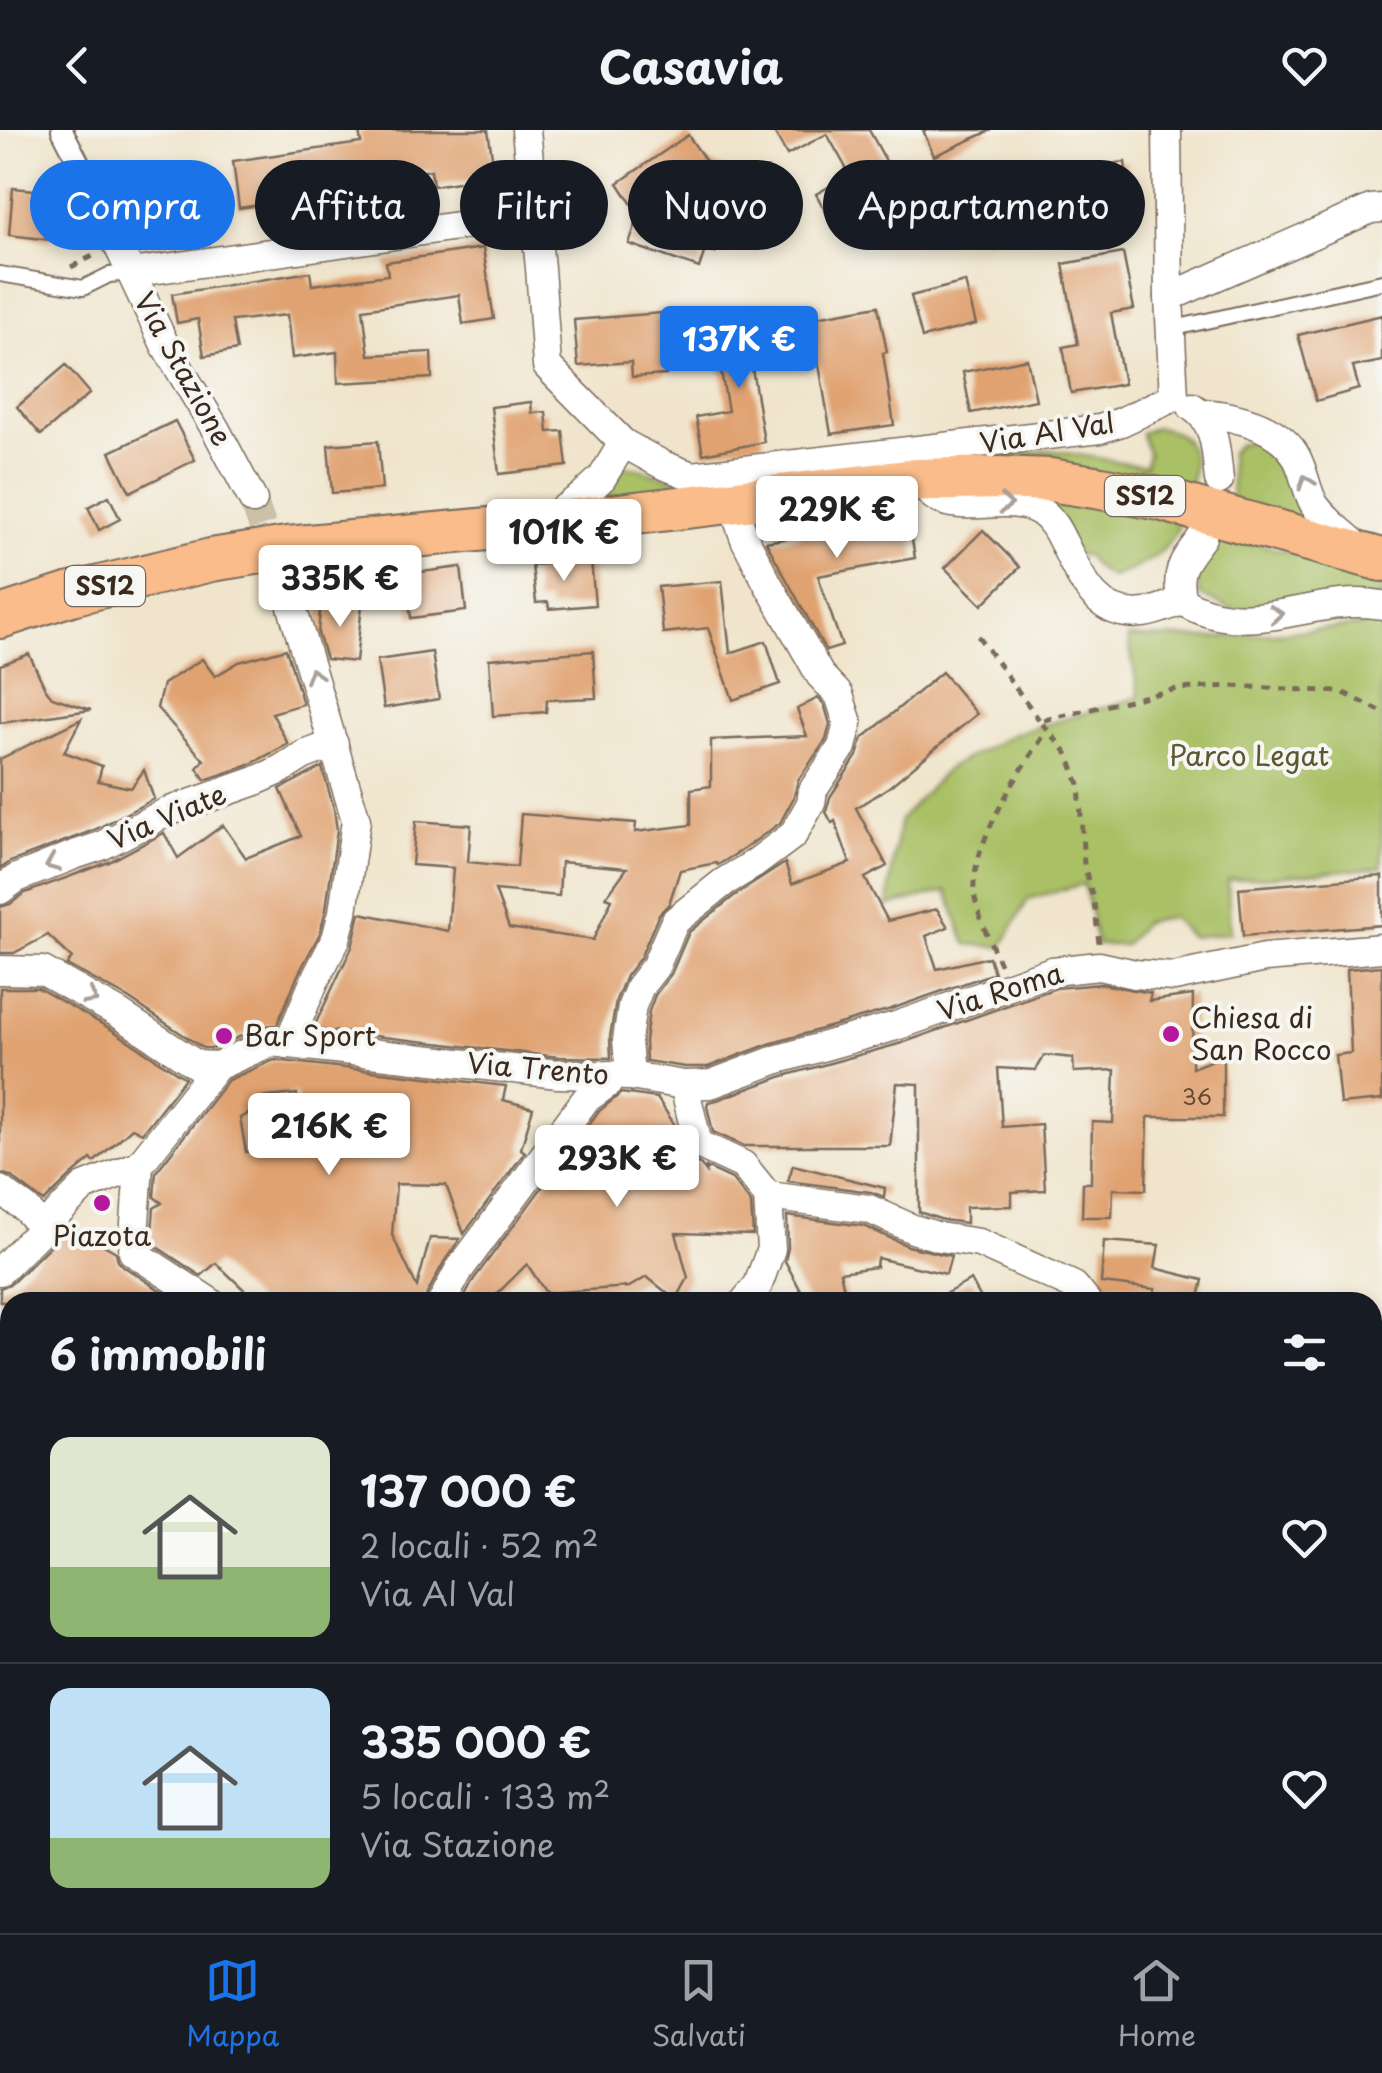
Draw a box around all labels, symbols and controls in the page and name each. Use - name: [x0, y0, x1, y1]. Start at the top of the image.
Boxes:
- text: Casavia: [599, 31, 783, 99]
- icon: back: [50, 38, 105, 93]
- icon: heart: [1277, 38, 1332, 93]
- chip: Compra: [30, 160, 235, 250]
- chip: Affitta: [255, 160, 440, 250]
- chip: Filtri: [460, 160, 608, 250]
- chip: Nuovo: [628, 160, 803, 250]
- chip: Appartamento: [823, 160, 1145, 250]
- street label: Via Stazione: [124, 283, 244, 453]
- pin: 137K €: [658, 306, 820, 391]
- text: 137K €: [682, 314, 796, 362]
- street label: Via Al Val: [976, 400, 1117, 463]
- one-way arrow: [1297, 475, 1318, 492]
- pin: 229K €: [756, 476, 918, 561]
- road number: SS12: [1105, 476, 1185, 516]
- text: 229K €: [778, 484, 896, 532]
- one-way arrow: [999, 494, 1015, 515]
- pin: 101K €: [483, 499, 645, 584]
- text: 101K €: [508, 507, 620, 555]
- pin: 335K €: [259, 545, 421, 630]
- text: 335K €: [281, 553, 399, 601]
- road number: SS12: [65, 566, 145, 606]
- one-way arrow: [1268, 604, 1284, 626]
- one-way arrow: [304, 668, 325, 685]
- park label: Parco Legat: [1169, 733, 1329, 776]
- street label: Via Viate: [100, 771, 233, 860]
- one-way arrow: [44, 852, 62, 872]
- street label: Via Roma: [931, 950, 1068, 1031]
- one-way arrow: [80, 985, 98, 1005]
- place label: Chiesa di San Rocco: [1191, 995, 1331, 1070]
- place label: Bar Sport: [244, 1013, 376, 1056]
- marker: Chiesa di San Rocco: [1160, 1023, 1182, 1045]
- marker: Bar Sport: [213, 1025, 235, 1047]
- street label: Via Trento: [465, 1040, 611, 1095]
- house number: 36: [1182, 1079, 1212, 1112]
- pin: 216K €: [248, 1093, 410, 1178]
- text: 216K €: [270, 1101, 388, 1149]
- pin: 293K €: [536, 1125, 698, 1210]
- text: 293K €: [557, 1133, 677, 1181]
- marker: Piazota: [91, 1192, 113, 1214]
- place label: Piazota: [53, 1213, 152, 1256]
- text: 6 immobili: [50, 1321, 266, 1384]
- icon: filters: [1277, 1325, 1332, 1380]
- text: 137 000 €: [360, 1458, 577, 1521]
- icon: home: [130, 1477, 250, 1597]
- icon: heart: [1277, 1510, 1332, 1565]
- text: 2 locali · 52 m²: [360, 1521, 599, 1569]
- text: Via Al Val: [360, 1569, 515, 1617]
- text: 335 000 €: [360, 1709, 591, 1772]
- icon: home: [130, 1728, 250, 1848]
- icon: heart: [1277, 1761, 1332, 1816]
- text: 5 locali · 133 m²: [360, 1772, 610, 1820]
- text: Via Stazione: [360, 1820, 555, 1868]
- tab: Mappa: [186, 1953, 279, 2056]
- tab: Salvati: [652, 1953, 746, 2056]
- tab: Home: [1118, 1953, 1196, 2056]

